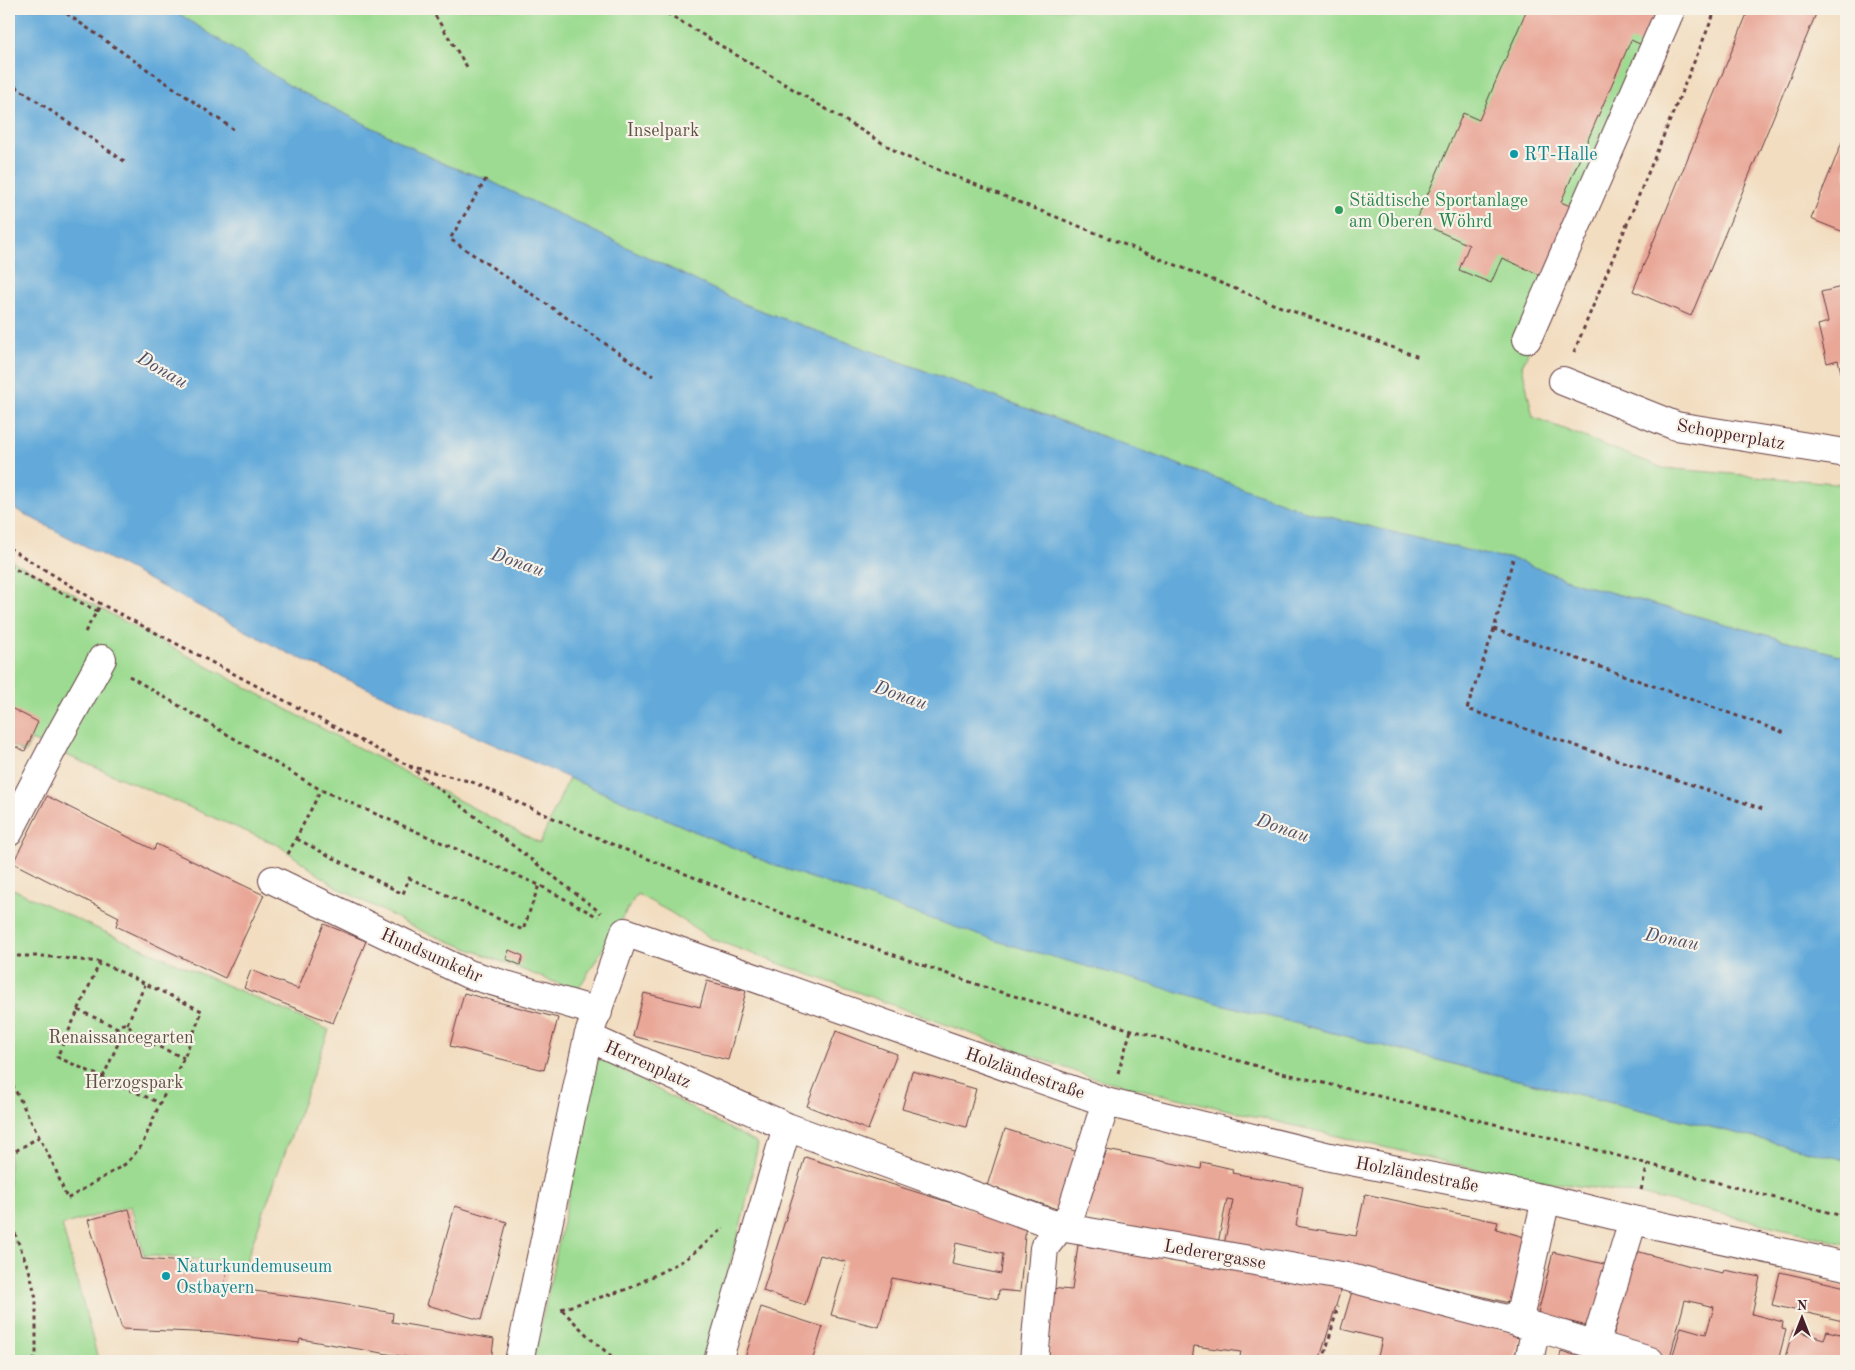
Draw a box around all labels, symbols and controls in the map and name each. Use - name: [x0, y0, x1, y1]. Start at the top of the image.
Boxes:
- park label: Inselpark: [627, 122, 699, 140]
- place label: RT-Halle: [1524, 146, 1597, 164]
- marker: RT-Halle: [1508, 148, 1520, 160]
- place label: Städtische Sportanlage am Oberen Wöhrd: [1349, 192, 1528, 231]
- marker: Städtische Sportanlage am Oberen Wöhrd: [1333, 204, 1345, 216]
- water label: Donau: [132, 349, 190, 393]
- street label: Schopperplatz: [1675, 417, 1786, 453]
- water label: Donau: [487, 545, 546, 581]
- water label: Donau: [870, 678, 929, 714]
- water label: Donau: [1252, 811, 1311, 847]
- street label: Hundsumkehr: [378, 925, 486, 987]
- water label: Donau: [1642, 926, 1700, 955]
- park label: Renaissancegarten: [48, 1029, 194, 1047]
- street label: Herrenplatz: [602, 1038, 694, 1092]
- street label: Holzländestraße: [963, 1045, 1087, 1103]
- park label: Herzogspark: [84, 1074, 184, 1092]
- street label: Holzländestraße: [1354, 1154, 1480, 1196]
- street label: Lederergasse: [1162, 1237, 1267, 1273]
- place label: Naturkundemuseum Ostbayern: [176, 1258, 332, 1297]
- marker: Naturkundemuseum Ostbayern: [160, 1270, 172, 1282]
- north arrow: [1778, 1292, 1828, 1342]
- text: N: [1797, 1299, 1808, 1313]

